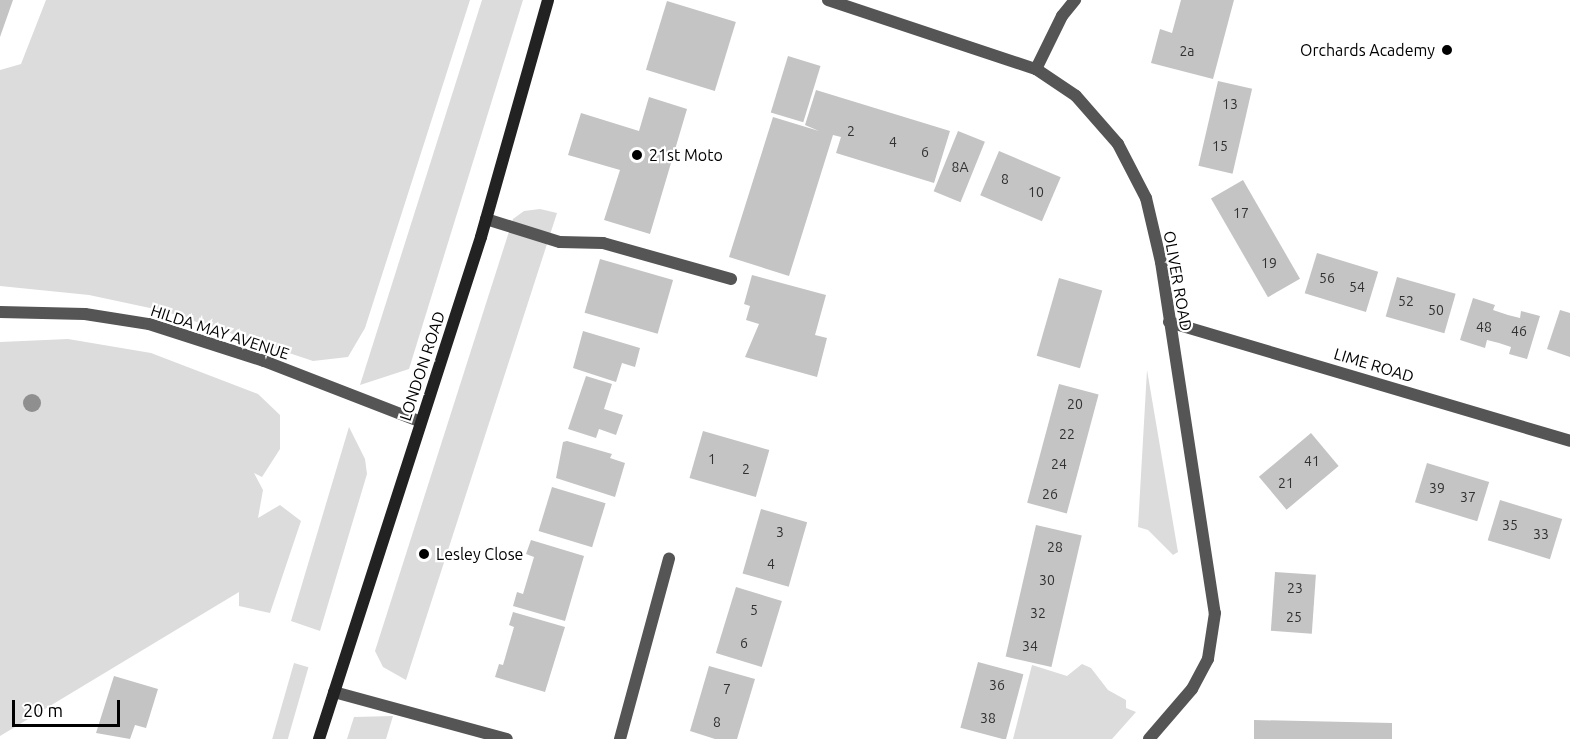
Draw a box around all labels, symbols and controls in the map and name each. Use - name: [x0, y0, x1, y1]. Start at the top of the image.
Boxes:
- place label: Orchards Academy: [1300, 40, 1435, 60]
- house number: 2a: [1179, 43, 1195, 59]
- marker: Orchards Academy: [1440, 43, 1454, 57]
- house number: 13: [1222, 96, 1238, 112]
- house number: 2: [847, 123, 855, 139]
- house number: 4: [889, 134, 897, 150]
- house number: 15: [1212, 138, 1228, 154]
- house number: 6: [921, 144, 929, 160]
- place label: 21st Moto: [649, 145, 723, 165]
- marker: 21st Moto: [630, 148, 644, 162]
- house number: 8A: [952, 159, 968, 175]
- house number: 8: [1001, 171, 1009, 187]
- house number: 10: [1028, 184, 1044, 200]
- house number: 17: [1233, 205, 1249, 221]
- street label: OLIVER ROAD: [1160, 229, 1196, 333]
- house number: 19: [1261, 255, 1277, 271]
- house number: 56: [1319, 270, 1335, 286]
- house number: 54: [1349, 279, 1365, 295]
- house number: 52: [1398, 293, 1414, 309]
- street label: HILDA MAY AVENUE: [148, 301, 292, 363]
- house number: 50: [1428, 302, 1444, 318]
- street label: LONDON ROAD: [395, 309, 449, 423]
- house number: 48: [1476, 319, 1492, 335]
- house number: 46: [1511, 323, 1527, 339]
- street label: LIME ROAD: [1332, 344, 1416, 386]
- house number: 20: [1067, 396, 1083, 412]
- house number: 22: [1059, 426, 1075, 442]
- house number: 1: [708, 451, 716, 467]
- house number: 41: [1304, 453, 1320, 469]
- house number: 24: [1051, 456, 1067, 472]
- house number: 2: [742, 461, 750, 477]
- house number: 21: [1278, 475, 1294, 491]
- house number: 39: [1429, 480, 1445, 496]
- house number: 26: [1042, 486, 1058, 502]
- house number: 37: [1460, 489, 1476, 505]
- house number: 35: [1502, 517, 1518, 533]
- house number: 3: [776, 524, 784, 540]
- house number: 33: [1533, 526, 1549, 542]
- house number: 28: [1047, 539, 1063, 555]
- place label: Lesley Close: [436, 544, 523, 564]
- marker: Lesley Close: [417, 547, 431, 561]
- house number: 4: [767, 556, 775, 572]
- house number: 30: [1039, 572, 1055, 588]
- house number: 23: [1287, 580, 1303, 596]
- house number: 5: [750, 602, 758, 618]
- house number: 32: [1030, 605, 1046, 621]
- house number: 25: [1286, 609, 1302, 625]
- house number: 6: [740, 635, 748, 651]
- house number: 34: [1022, 638, 1038, 654]
- house number: 36: [989, 677, 1005, 693]
- house number: 7: [723, 681, 731, 697]
- scale bar: [15, 688, 123, 726]
- text: 20 m: [23, 700, 63, 720]
- house number: 38: [980, 710, 996, 726]
- house number: 8: [713, 714, 721, 730]

